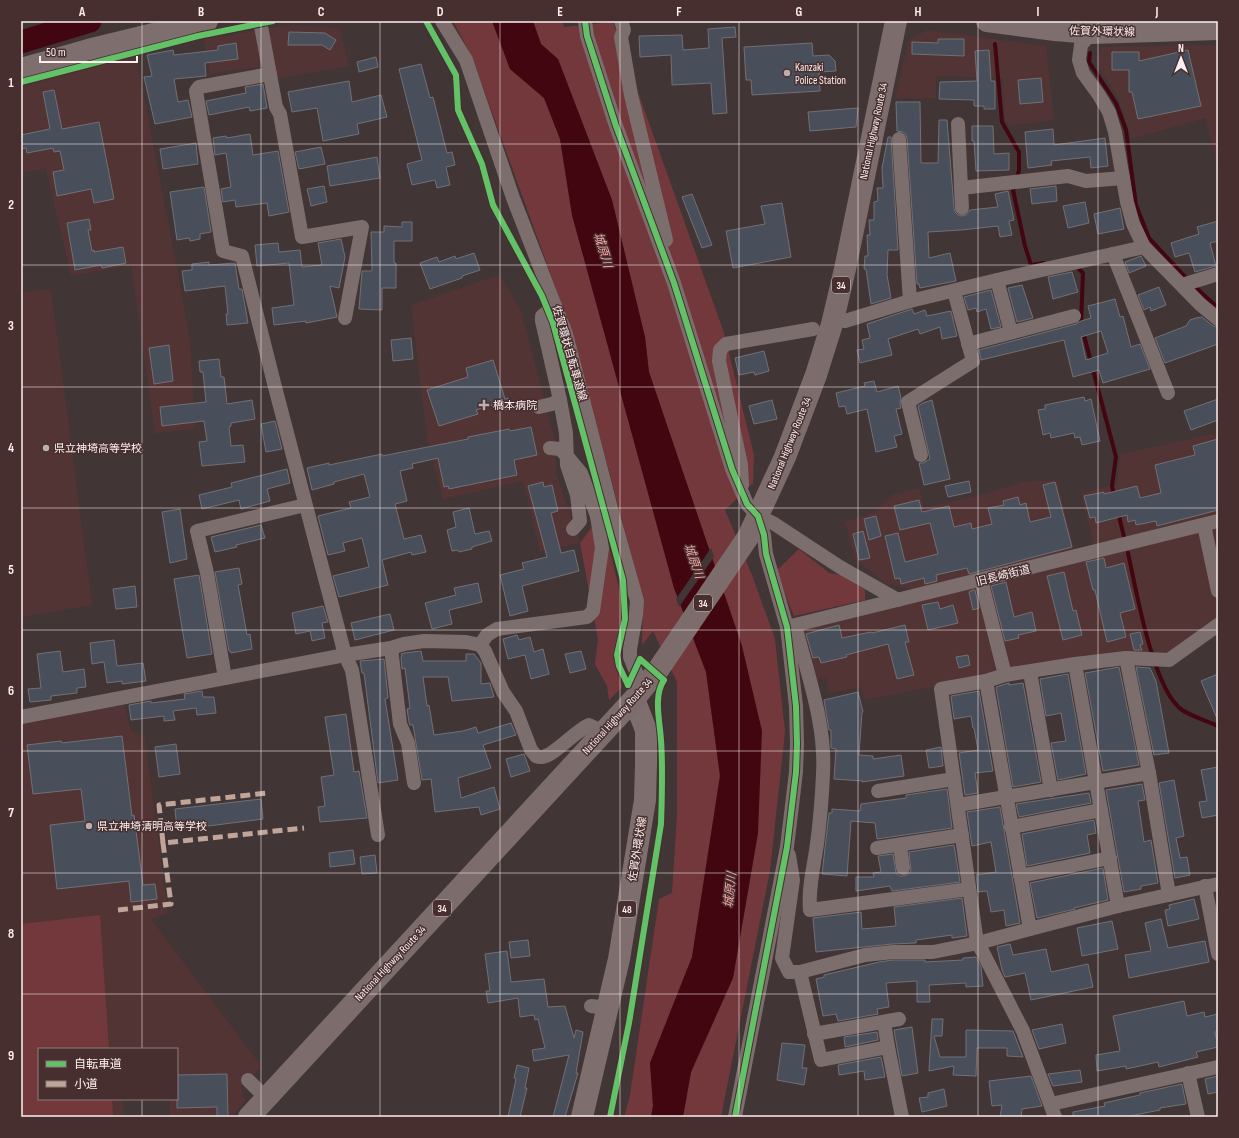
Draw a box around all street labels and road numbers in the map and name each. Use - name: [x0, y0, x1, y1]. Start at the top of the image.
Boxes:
- street label: 佐賀外環状線: [1069, 24, 1135, 39]
- street label: National Highway Route 34: [857, 81, 890, 181]
- road number: 34: [832, 277, 850, 293]
- street label: 佐賀環状自転車道線: [550, 304, 589, 403]
- street label: National Highway Route 34: [765, 395, 814, 491]
- street label: 旧長崎街道: [975, 563, 1031, 588]
- road number: 34: [694, 595, 712, 611]
- street label: National Highway Route 34: [580, 675, 655, 757]
- street label: 佐賀外環状線: [626, 815, 649, 883]
- road number: 34: [433, 900, 451, 916]
- road number: 48: [618, 901, 636, 917]
- street label: National Highway Route 34: [352, 923, 429, 1004]

